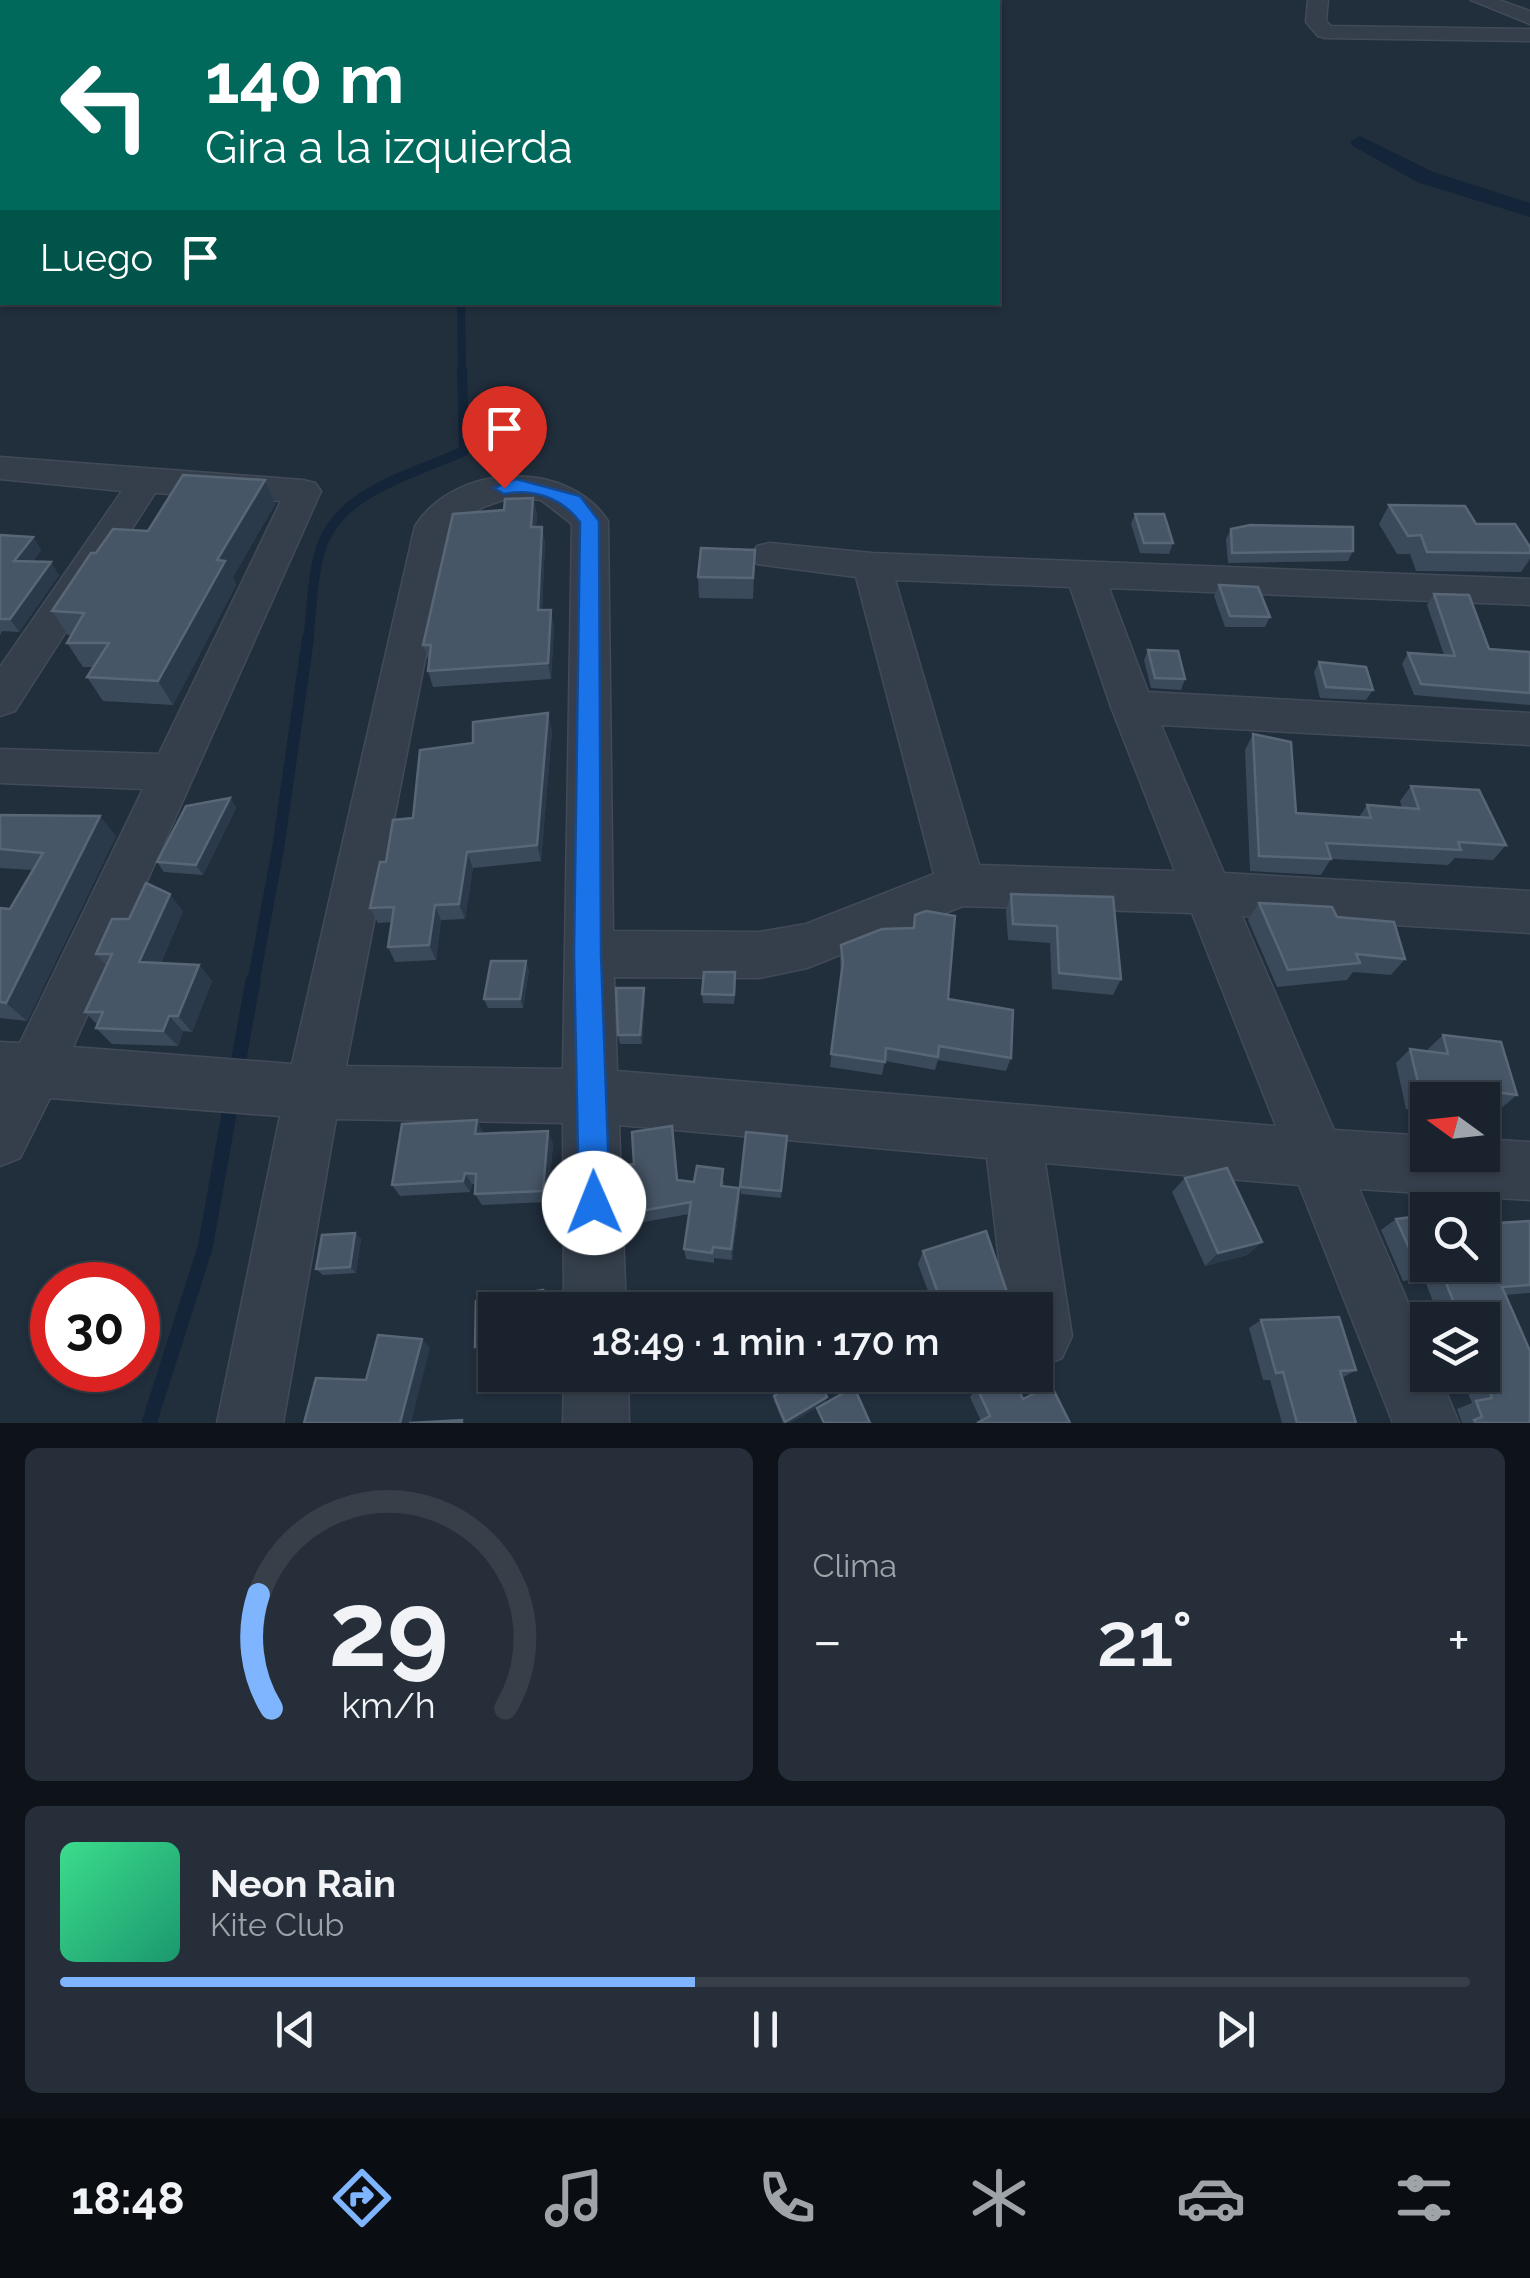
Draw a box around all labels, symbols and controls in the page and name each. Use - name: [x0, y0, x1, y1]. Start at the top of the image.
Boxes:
- text: 140 m: [205, 37, 405, 119]
- icon: left: [40, 40, 170, 170]
- text: Gira a la izquierda: [205, 121, 573, 174]
- icon: arrive: [173, 230, 228, 285]
- text: Luego: [40, 235, 153, 280]
- pin: [462, 386, 547, 489]
- icon: arrive: [477, 401, 532, 456]
- north arrow: [1410, 1082, 1500, 1172]
- map controls: [1410, 1082, 1500, 1392]
- position arrow: [542, 1151, 646, 1255]
- button: search: [1410, 1192, 1500, 1282]
- speed limit sign: 30: [30, 1262, 160, 1392]
- button: layers: [1410, 1302, 1500, 1392]
- text: 18:49 · 1 min · 170 m: [592, 1319, 939, 1364]
- text: Clima: [813, 1547, 897, 1584]
- text: 29: [329, 1568, 449, 1690]
- text: 21°: [1097, 1595, 1193, 1684]
- text: −: [813, 1608, 842, 1673]
- text: +: [1447, 1608, 1470, 1673]
- text: km/h: [342, 1684, 436, 1726]
- text: Neon Rain: [210, 1861, 396, 1906]
- text: Kite Club: [210, 1906, 344, 1943]
- icon: previous: [268, 2002, 323, 2057]
- icon: pause: [738, 2002, 793, 2057]
- icon: next: [1208, 2002, 1263, 2057]
- icon: directions: [327, 2163, 397, 2233]
- icon: music: [539, 2163, 609, 2233]
- icon: phone: [752, 2163, 822, 2233]
- icon: climate: [964, 2163, 1034, 2233]
- icon: car: [1176, 2163, 1246, 2233]
- icon: filters: [1389, 2163, 1459, 2233]
- text: 18:48: [71, 2172, 185, 2225]

